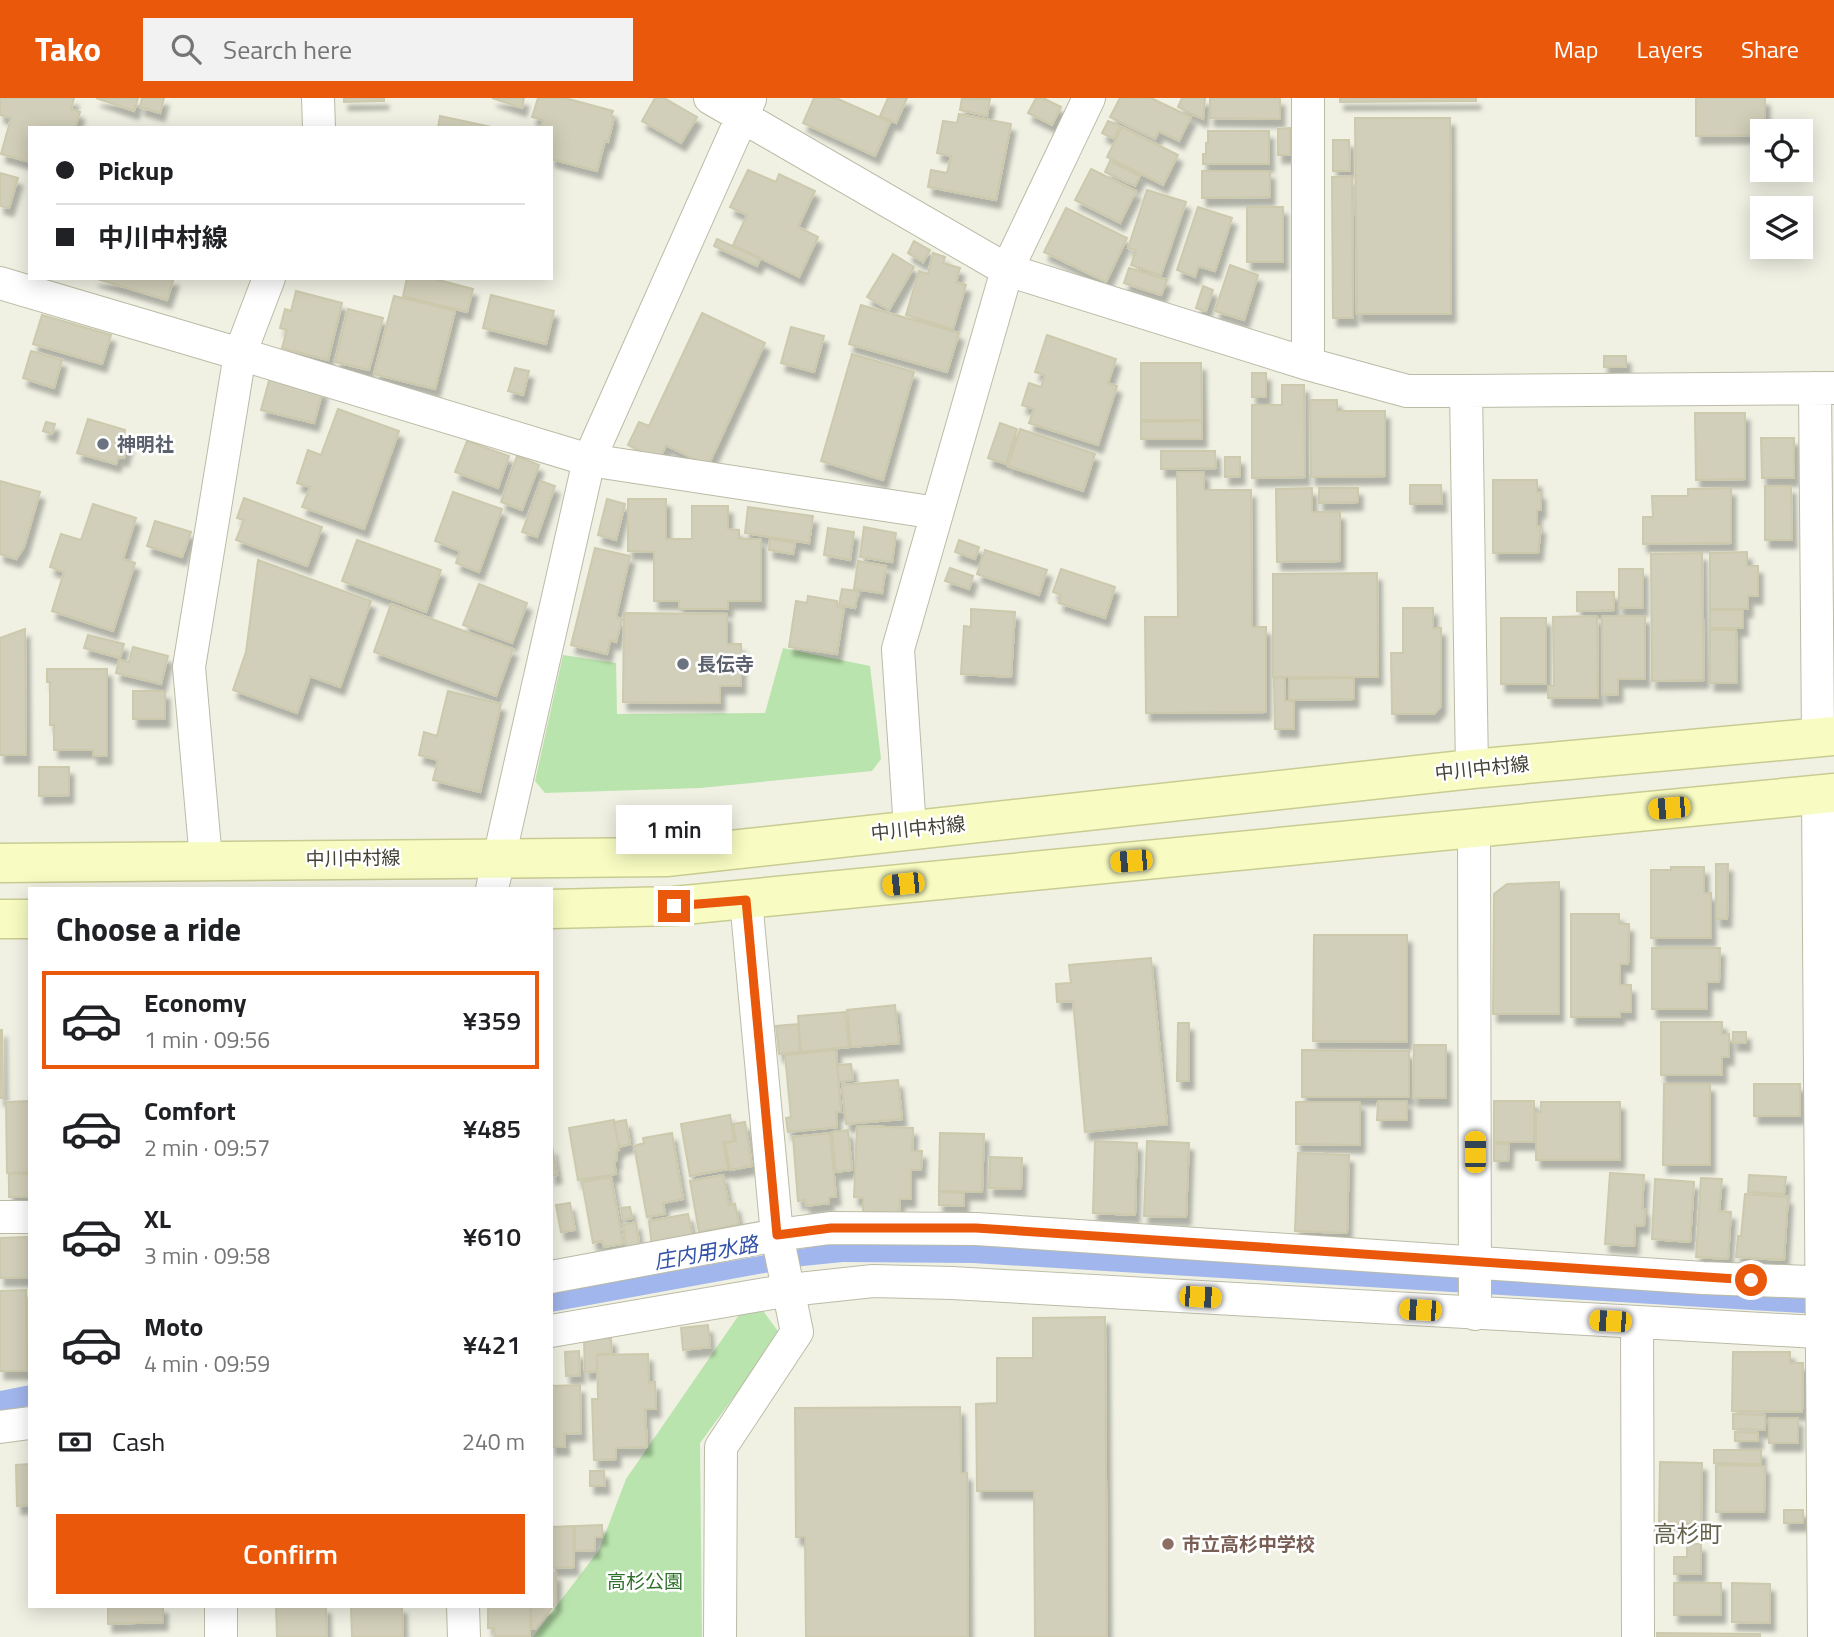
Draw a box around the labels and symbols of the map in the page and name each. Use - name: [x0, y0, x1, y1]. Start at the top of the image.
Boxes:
- place label: 神明社: [117, 429, 174, 458]
- marker: 神明社: [95, 436, 111, 452]
- place label: 長伝寺: [697, 649, 754, 678]
- marker: 長伝寺: [675, 656, 691, 672]
- street label: 中川中村線: [1433, 748, 1531, 787]
- car: [1648, 796, 1691, 820]
- callout: 1 min: [616, 804, 732, 854]
- street label: 中川中村線: [869, 808, 967, 847]
- street label: 中川中村線: [305, 842, 401, 873]
- car: [1110, 849, 1153, 873]
- car: [882, 871, 925, 897]
- route end: [658, 890, 690, 922]
- car: [1465, 1131, 1486, 1173]
- water label: 庄内用水路: [651, 1227, 762, 1277]
- route start: [1735, 1264, 1767, 1296]
- car: [1179, 1285, 1222, 1309]
- car: [1399, 1298, 1442, 1322]
- car: [1589, 1309, 1632, 1333]
- district label: 高杉町: [1654, 1516, 1723, 1551]
- place label: 市立高杉中学校: [1182, 1529, 1315, 1558]
- marker: 市立高杉中学校: [1160, 1536, 1176, 1552]
- park label: 高杉公園: [607, 1566, 683, 1595]

